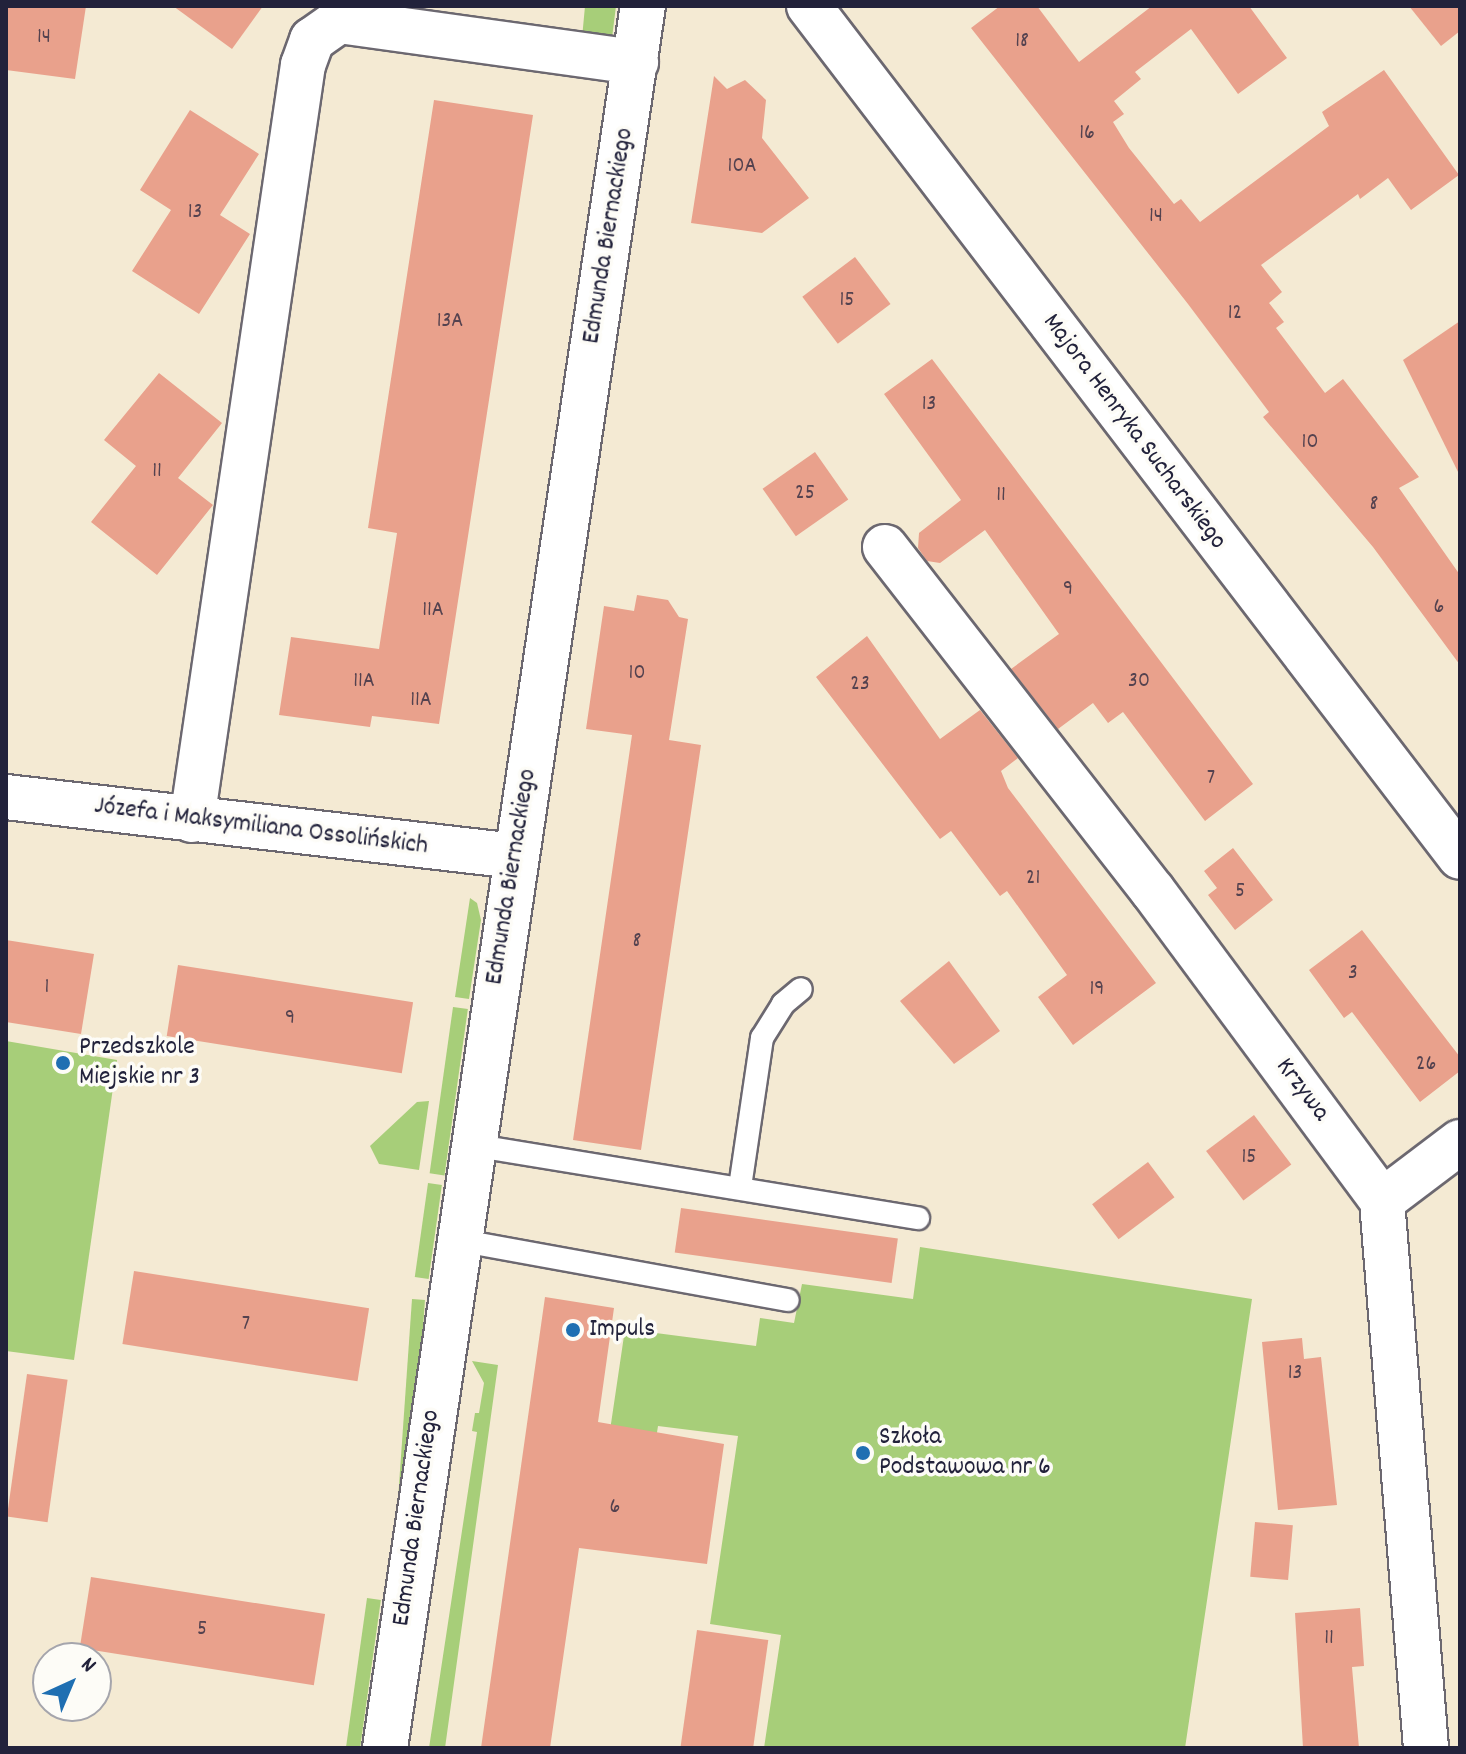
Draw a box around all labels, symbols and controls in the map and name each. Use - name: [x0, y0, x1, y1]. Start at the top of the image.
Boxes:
- house number: 14: [37, 25, 51, 51]
- house number: 18: [1015, 29, 1029, 55]
- house number: 16: [1079, 121, 1095, 147]
- street label: Edmunda Biernackiego: [577, 126, 641, 346]
- house number: 10A: [728, 154, 756, 180]
- house number: 13: [188, 200, 202, 226]
- house number: 14: [1149, 204, 1163, 230]
- house number: 15: [839, 288, 855, 314]
- house number: 12: [1228, 301, 1242, 327]
- street label: Majora Henryka Sucharskiego: [1035, 308, 1233, 556]
- house number: 13A: [437, 309, 463, 335]
- house number: 13: [922, 392, 936, 418]
- house number: 10: [1302, 430, 1318, 456]
- house number: 11: [152, 459, 162, 485]
- house number: 25: [795, 481, 815, 507]
- house number: 11: [996, 483, 1006, 509]
- house number: 8: [1370, 492, 1378, 518]
- house number: 9: [1063, 577, 1073, 603]
- house number: 6: [1434, 595, 1444, 621]
- house number: 11A: [422, 598, 444, 624]
- house number: 10: [629, 661, 645, 687]
- house number: 11A: [353, 669, 375, 695]
- house number: 30: [1128, 669, 1150, 695]
- house number: 23: [850, 672, 870, 698]
- house number: 11A: [410, 688, 432, 714]
- house number: 7: [1207, 766, 1215, 792]
- street label: Edmunda Biernackiego: [480, 767, 544, 987]
- street label: Józefa i Maksymiliana Ossolińskich: [92, 791, 430, 863]
- house number: 21: [1026, 866, 1040, 892]
- house number: 5: [1235, 879, 1245, 905]
- house number: 8: [633, 929, 641, 955]
- house number: 3: [1348, 961, 1358, 987]
- house number: 1: [45, 975, 49, 1001]
- house number: 19: [1090, 977, 1104, 1003]
- house number: 9: [285, 1006, 295, 1032]
- place label: Przedszkole Miejskie nr 3: [79, 1032, 200, 1094]
- street label: Krzywa: [1268, 1052, 1336, 1128]
- house number: 26: [1416, 1052, 1436, 1078]
- marker: Przedszkole Miejskie nr 3: [54, 1054, 72, 1072]
- house number: 15: [1241, 1145, 1257, 1171]
- house number: 7: [242, 1312, 250, 1338]
- place label: Impuls: [589, 1314, 655, 1346]
- marker: Impuls: [564, 1321, 582, 1339]
- house number: 13: [1288, 1361, 1302, 1387]
- street label: Edmunda Biernackiego: [386, 1408, 448, 1628]
- place label: Szkoła Podstawowa nr 6: [879, 1422, 1051, 1484]
- marker: Szkoła Podstawowa nr 6: [854, 1444, 872, 1462]
- house number: 6: [610, 1495, 620, 1521]
- house number: 5: [197, 1617, 207, 1643]
- house number: 11: [1324, 1626, 1334, 1652]
- north arrow: [32, 1642, 112, 1722]
- text: N: [73, 1651, 102, 1681]

